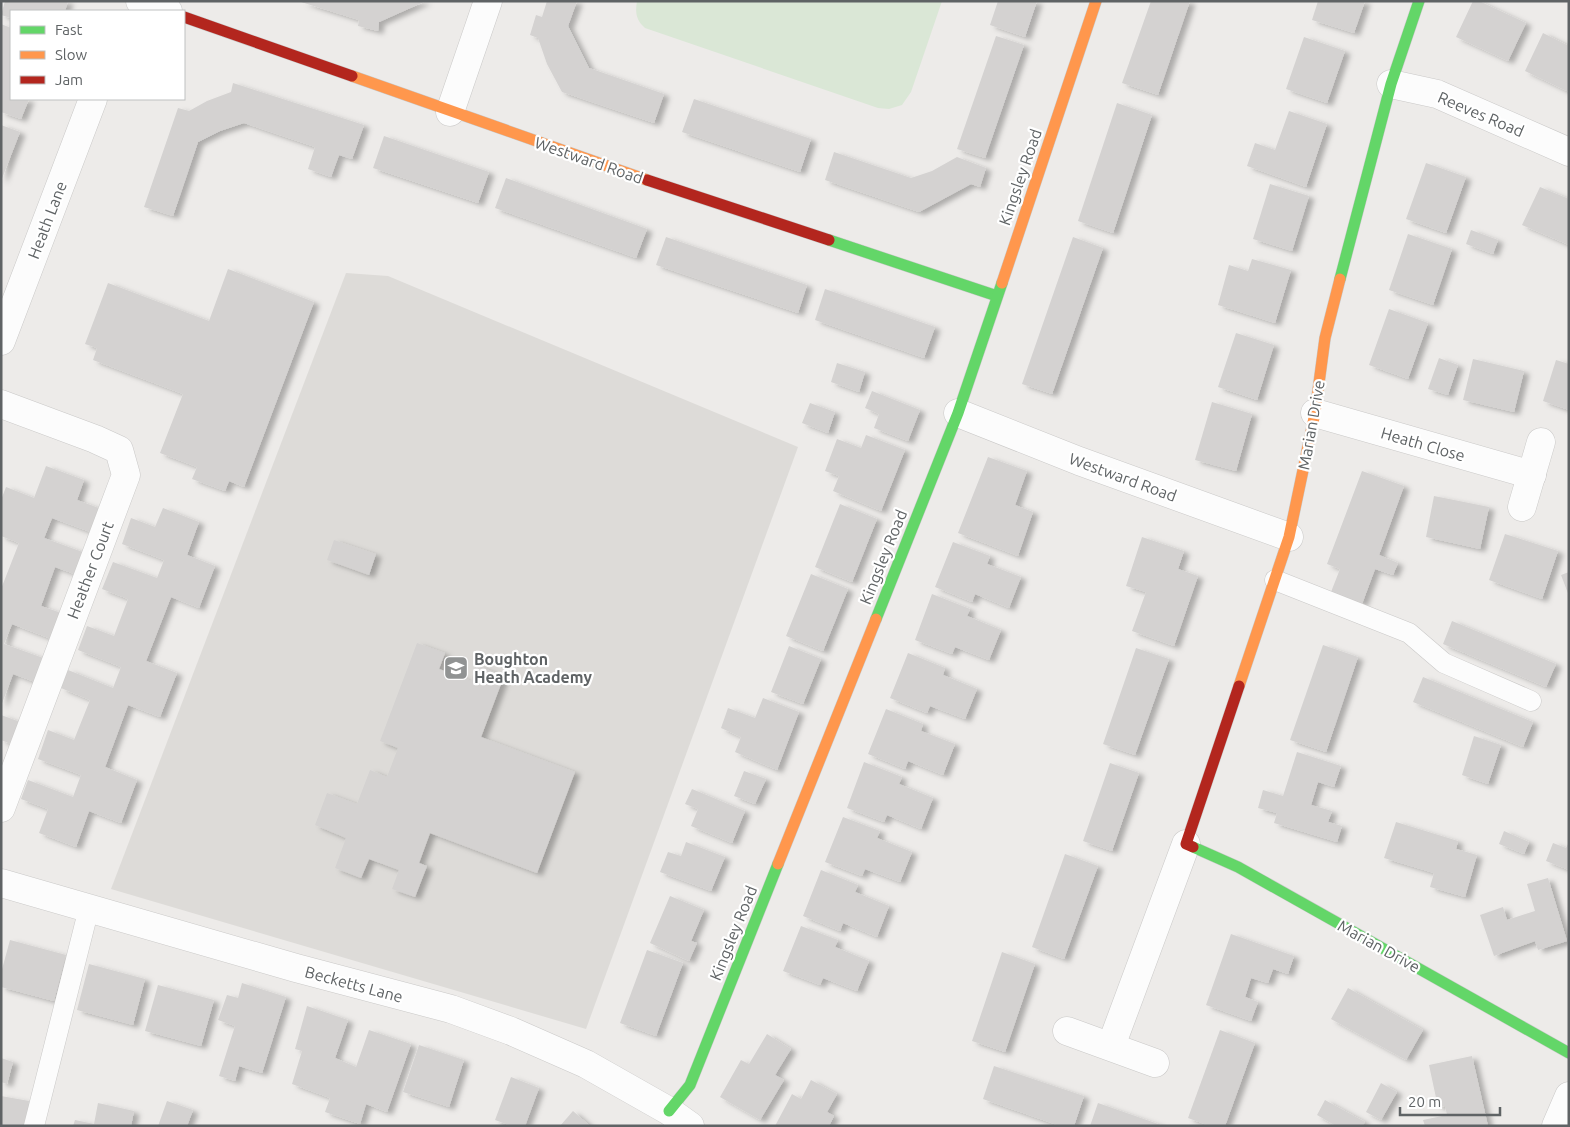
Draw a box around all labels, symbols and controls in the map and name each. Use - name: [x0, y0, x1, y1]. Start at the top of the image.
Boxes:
- legend: [10, 10, 185, 100]
- text: Fast: [55, 21, 83, 38]
- text: Slow: [55, 46, 88, 63]
- text: Jam: [55, 71, 83, 88]
- street label: Reeves Road: [1435, 88, 1527, 140]
- street label: Kingsley Road: [995, 127, 1045, 227]
- street label: Westward Road: [533, 133, 645, 187]
- street label: Heath Lane: [24, 179, 70, 261]
- street label: Marian Drive: [1294, 379, 1328, 471]
- street label: Heath Close: [1379, 423, 1467, 465]
- street label: Westward Road: [1067, 449, 1179, 505]
- street label: Kingsley Road: [856, 507, 910, 607]
- street label: Heather Court: [63, 518, 117, 621]
- place label: Boughton Heath Academy: [474, 650, 592, 686]
- school or university icon: Boughton Heath Academy: [443, 655, 469, 681]
- street label: Kingsley Road: [706, 883, 760, 983]
- street label: Marian Drive: [1335, 916, 1423, 976]
- street label: Becketts Lane: [303, 962, 405, 1006]
- scale bar: [1400, 1084, 1500, 1116]
- text: 20 m: [1408, 1093, 1441, 1110]

